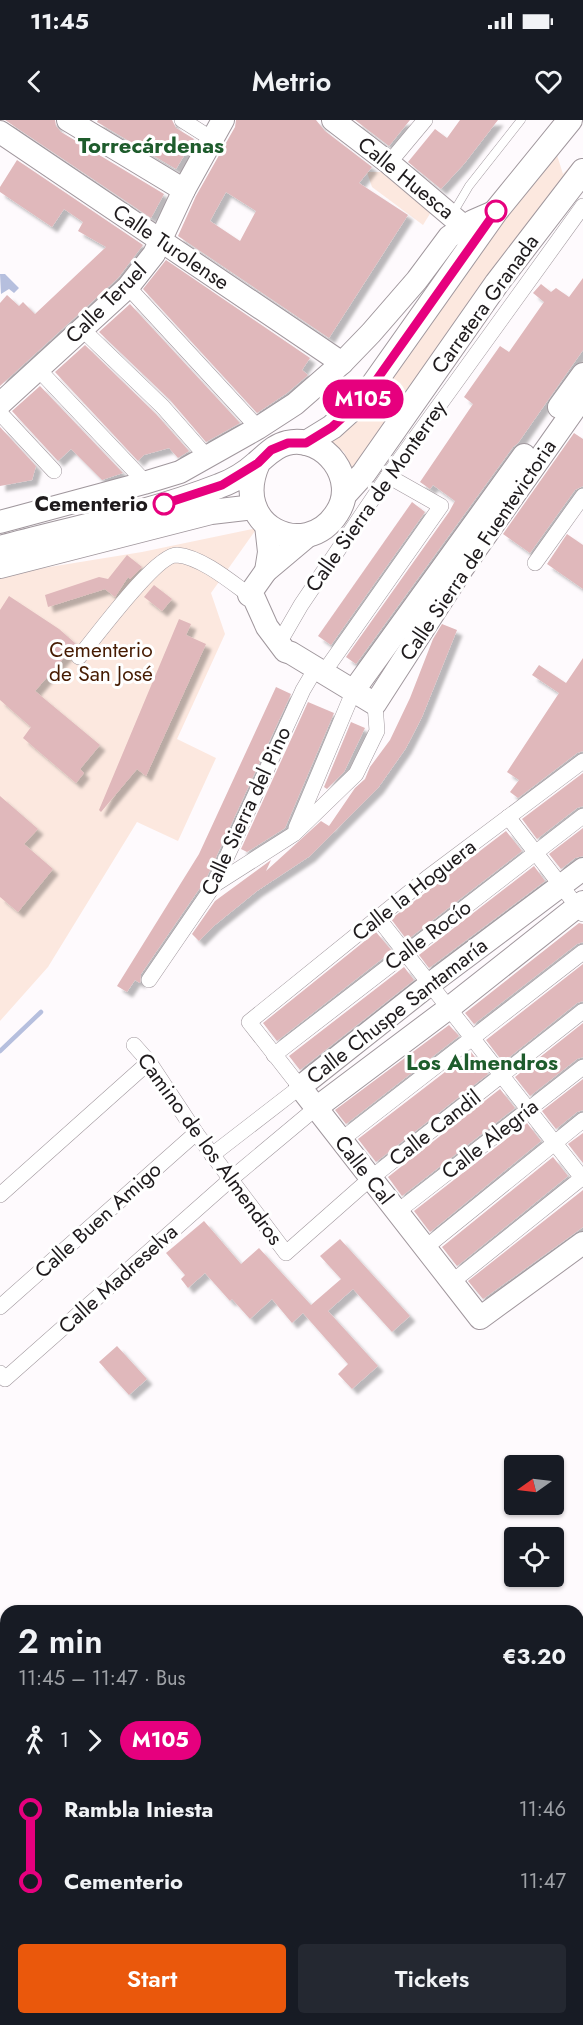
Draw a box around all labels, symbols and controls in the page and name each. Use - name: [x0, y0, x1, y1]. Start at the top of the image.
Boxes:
- text: 11:45: [30, 5, 89, 37]
- text: Metrio: [252, 62, 331, 101]
- icon: back: [18, 65, 51, 98]
- icon: heart: [532, 65, 565, 98]
- district label: Torrecárdenas: [78, 129, 224, 161]
- street label: Calle Huesca: [351, 130, 461, 226]
- street label: Calle Turolense: [107, 197, 235, 297]
- unlabelled marker: [485, 200, 507, 222]
- street label: Carretera Granada: [424, 228, 546, 380]
- street label: Calle Teruel: [59, 256, 153, 350]
- line badge: M105: [321, 380, 405, 418]
- text: M105: [335, 384, 391, 414]
- street label: Calle Sierra de Monterrey: [298, 393, 454, 598]
- street label: Calle Sierra de Fuentevictoria: [392, 433, 564, 667]
- place label: Cementerio: [34, 489, 148, 519]
- marker: Cementerio: [153, 493, 175, 515]
- park label: Cementerio de San José: [49, 635, 153, 689]
- street label: Calle Sierra del Pino: [194, 722, 298, 900]
- street label: Calle la Hoguera: [346, 832, 482, 948]
- street label: Calle Rocío: [378, 892, 478, 978]
- street label: Calle Chuspe Santamaría: [300, 931, 494, 1091]
- district label: Los Almendros: [406, 1046, 558, 1078]
- street label: Camino de los Almendros: [130, 1047, 290, 1251]
- street label: Calle Candil: [383, 1083, 487, 1173]
- street label: Calle Alegría: [435, 1092, 545, 1186]
- street label: Calle Cal: [327, 1129, 401, 1211]
- street label: Calle Buen Amigo: [28, 1155, 168, 1285]
- street label: Calle Madreselva: [52, 1217, 184, 1341]
- north arrow: [504, 1455, 564, 1515]
- map controls: [504, 1455, 564, 1587]
- button: locate: [504, 1527, 564, 1587]
- text: 2 min: [18, 1618, 103, 1665]
- text: €3.20: [502, 1640, 566, 1672]
- text: 11:45 – 11:47 · Bus: [18, 1664, 186, 1693]
- icon: walk: [18, 1724, 51, 1757]
- icon: forward: [78, 1724, 111, 1757]
- text: M105: [132, 1725, 189, 1755]
- text: 1: [60, 1726, 69, 1755]
- text: Rambla Iniesta: [64, 1793, 213, 1825]
- text: 11:46: [519, 1795, 566, 1824]
- text: Cementerio: [64, 1865, 183, 1897]
- text: 11:47: [520, 1867, 566, 1896]
- button: Start: [18, 1944, 286, 2013]
- button: Tickets: [298, 1944, 566, 2013]

